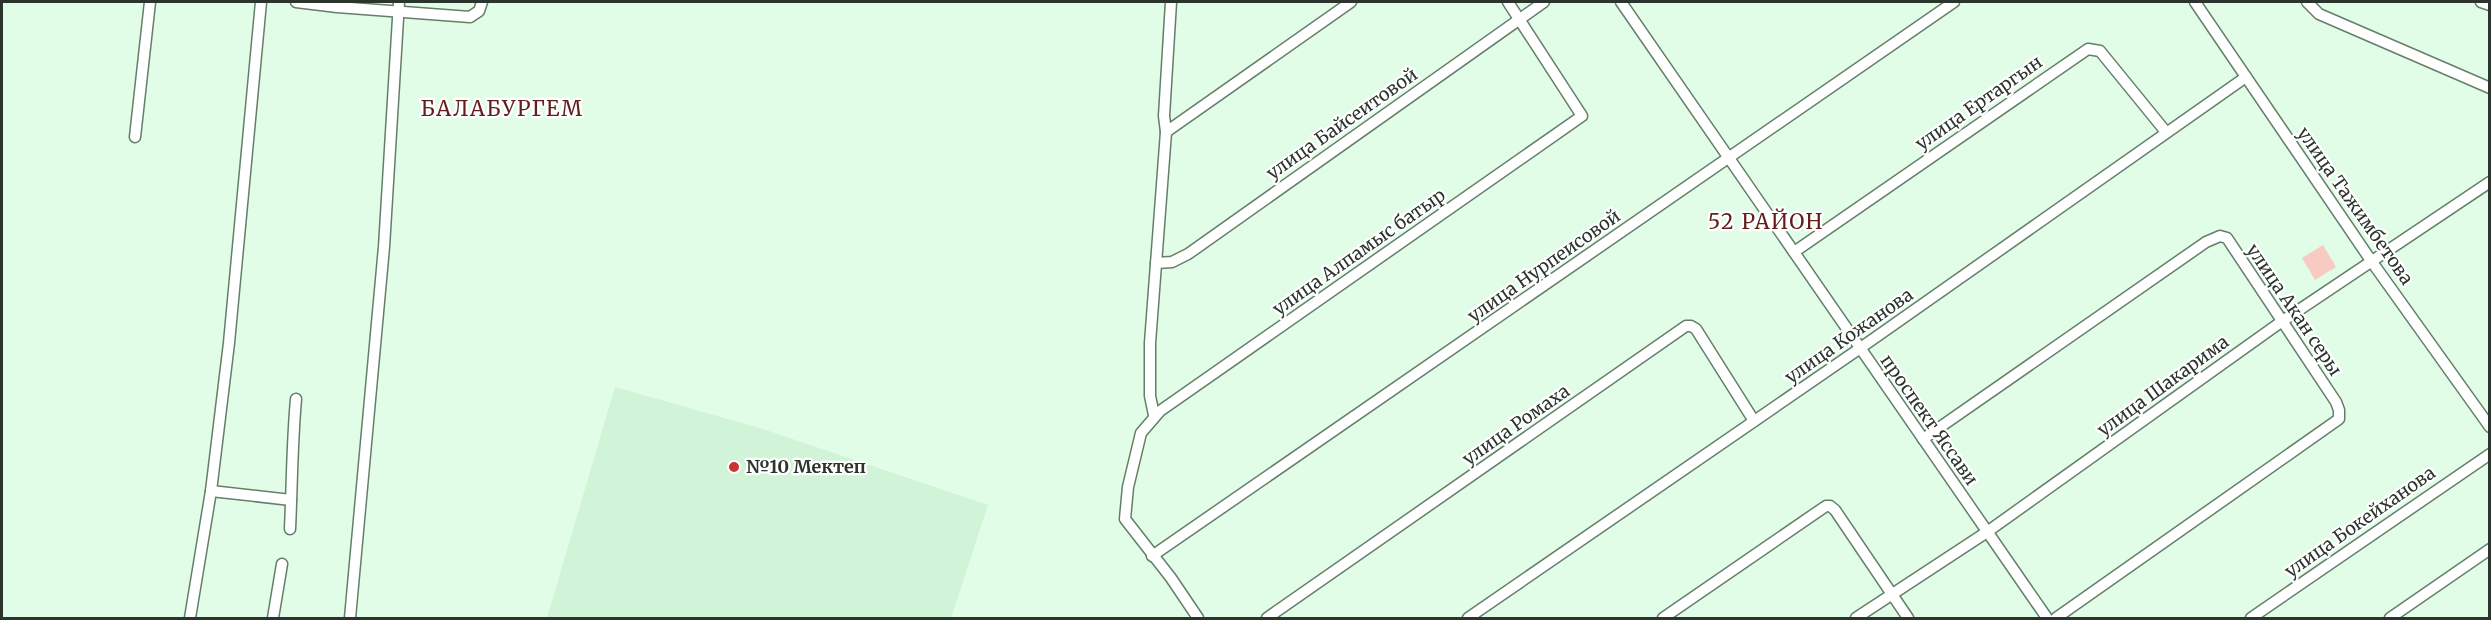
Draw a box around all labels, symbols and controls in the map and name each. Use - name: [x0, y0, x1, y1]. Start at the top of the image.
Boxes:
- street label: улица Ертаргын: [1911, 50, 2047, 155]
- street label: улица Байсеитовой: [1262, 63, 1422, 184]
- district label: БАЛАБУРГЕМ: [420, 95, 584, 122]
- street label: улица Тажимбетова: [2292, 123, 2419, 289]
- street label: улица Алпамыс батыр: [1268, 183, 1450, 320]
- street label: улица Нурпеисовой: [1463, 204, 1625, 327]
- district label: 52 РАЙОН: [1708, 208, 1824, 235]
- street label: улица Акан серы: [2242, 239, 2347, 380]
- street label: улица Кожанова: [1780, 283, 1917, 388]
- street label: улица Шакарима: [2092, 330, 2233, 441]
- street label: проспект Яссави: [1876, 350, 1983, 490]
- street label: улица Ромаха: [1458, 379, 1574, 470]
- place label: №10 Мектеп: [746, 455, 866, 478]
- marker: №10 Мектеп: [727, 460, 741, 474]
- street label: улица Бокейханова: [2280, 461, 2440, 582]

